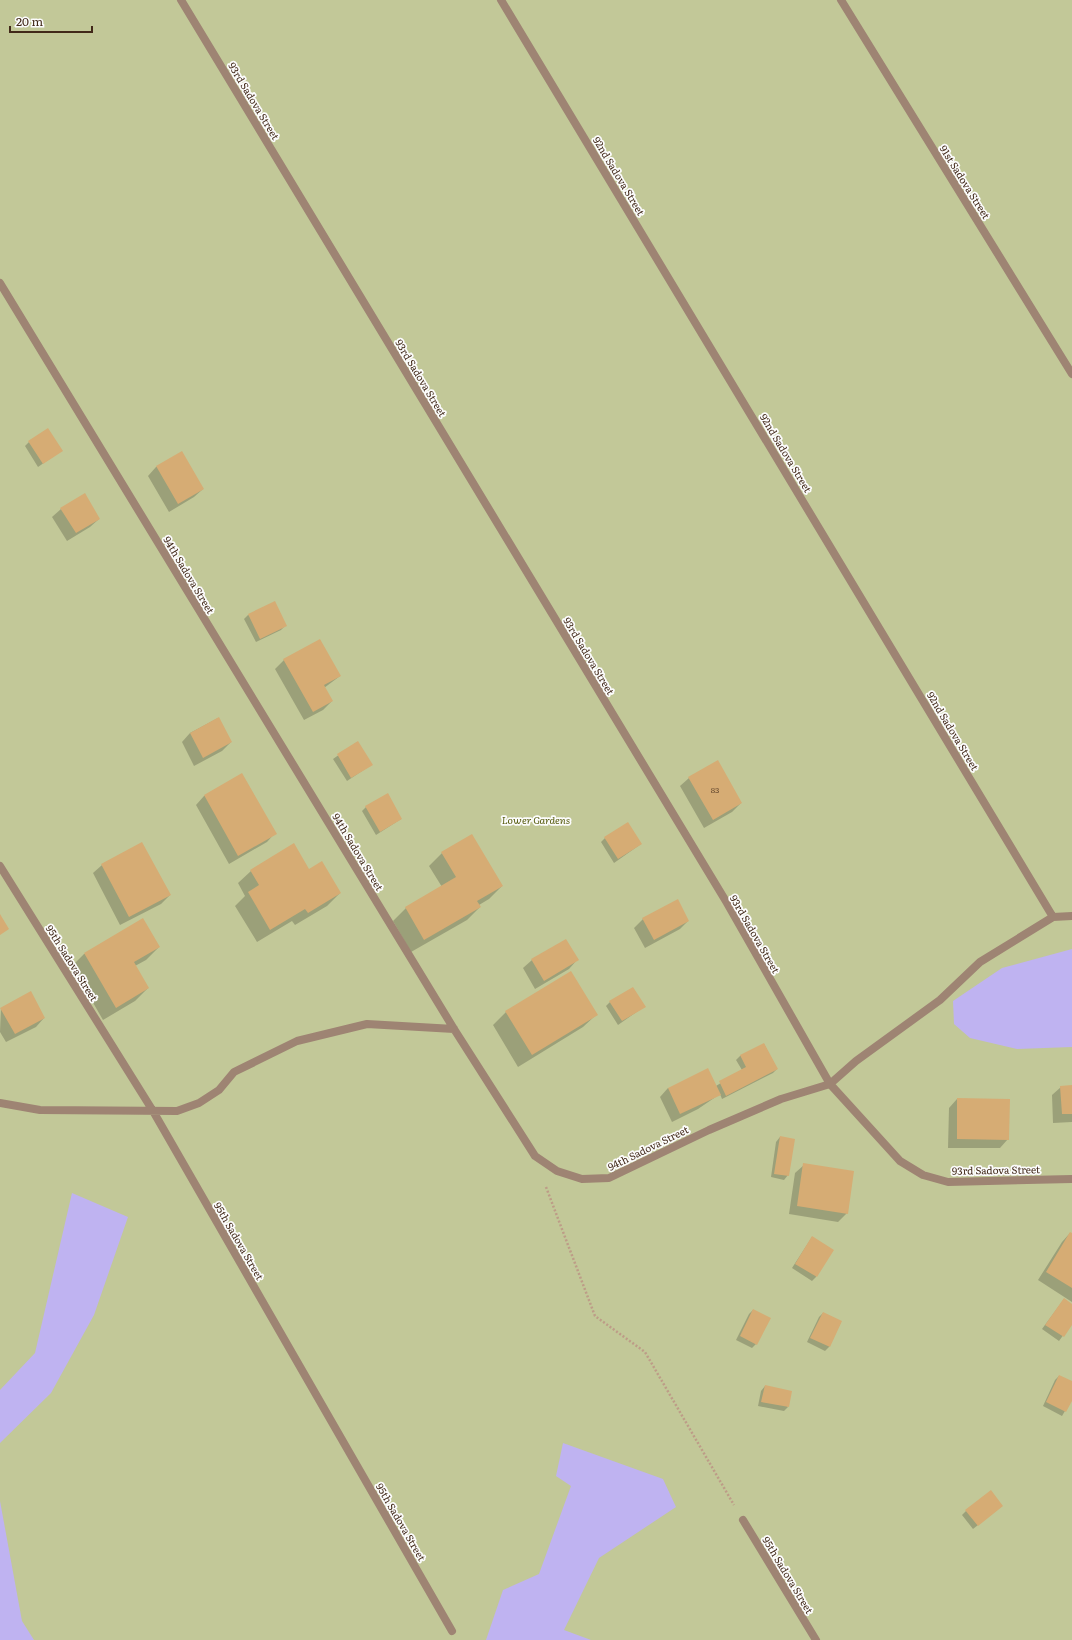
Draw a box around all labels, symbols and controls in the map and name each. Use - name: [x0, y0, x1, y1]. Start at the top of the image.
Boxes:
- scale bar: [10, 8, 92, 34]
- text: 20 m: [16, 12, 43, 30]
- street label: 93rd Sadova Street: [225, 59, 284, 142]
- street label: 92nd Sadova Street: [590, 134, 649, 218]
- street label: 91st Sadova Street: [937, 142, 994, 222]
- street label: 93rd Sadova Street: [392, 336, 451, 419]
- street label: 92nd Sadova Street: [757, 411, 816, 495]
- street label: 94th Sadova Street: [160, 533, 219, 616]
- street label: 93rd Sadova Street: [560, 614, 619, 697]
- street label: 92nd Sadova Street: [924, 689, 983, 773]
- house number: 83: [711, 784, 719, 795]
- street label: 94th Sadova Street: [329, 810, 388, 893]
- park label: Lower Gardens: [502, 812, 570, 827]
- street label: 93rd Sadova Street: [727, 892, 784, 976]
- street label: 95th Sadova Street: [43, 922, 102, 1004]
- street label: 94th Sadova Street: [605, 1121, 691, 1174]
- street label: 93rd Sadova Street: [952, 1161, 1040, 1178]
- street label: 95th Sadova Street: [211, 1199, 268, 1282]
- street label: 95th Sadova Street: [373, 1480, 430, 1563]
- street label: 95th Sadova Street: [759, 1533, 817, 1616]

